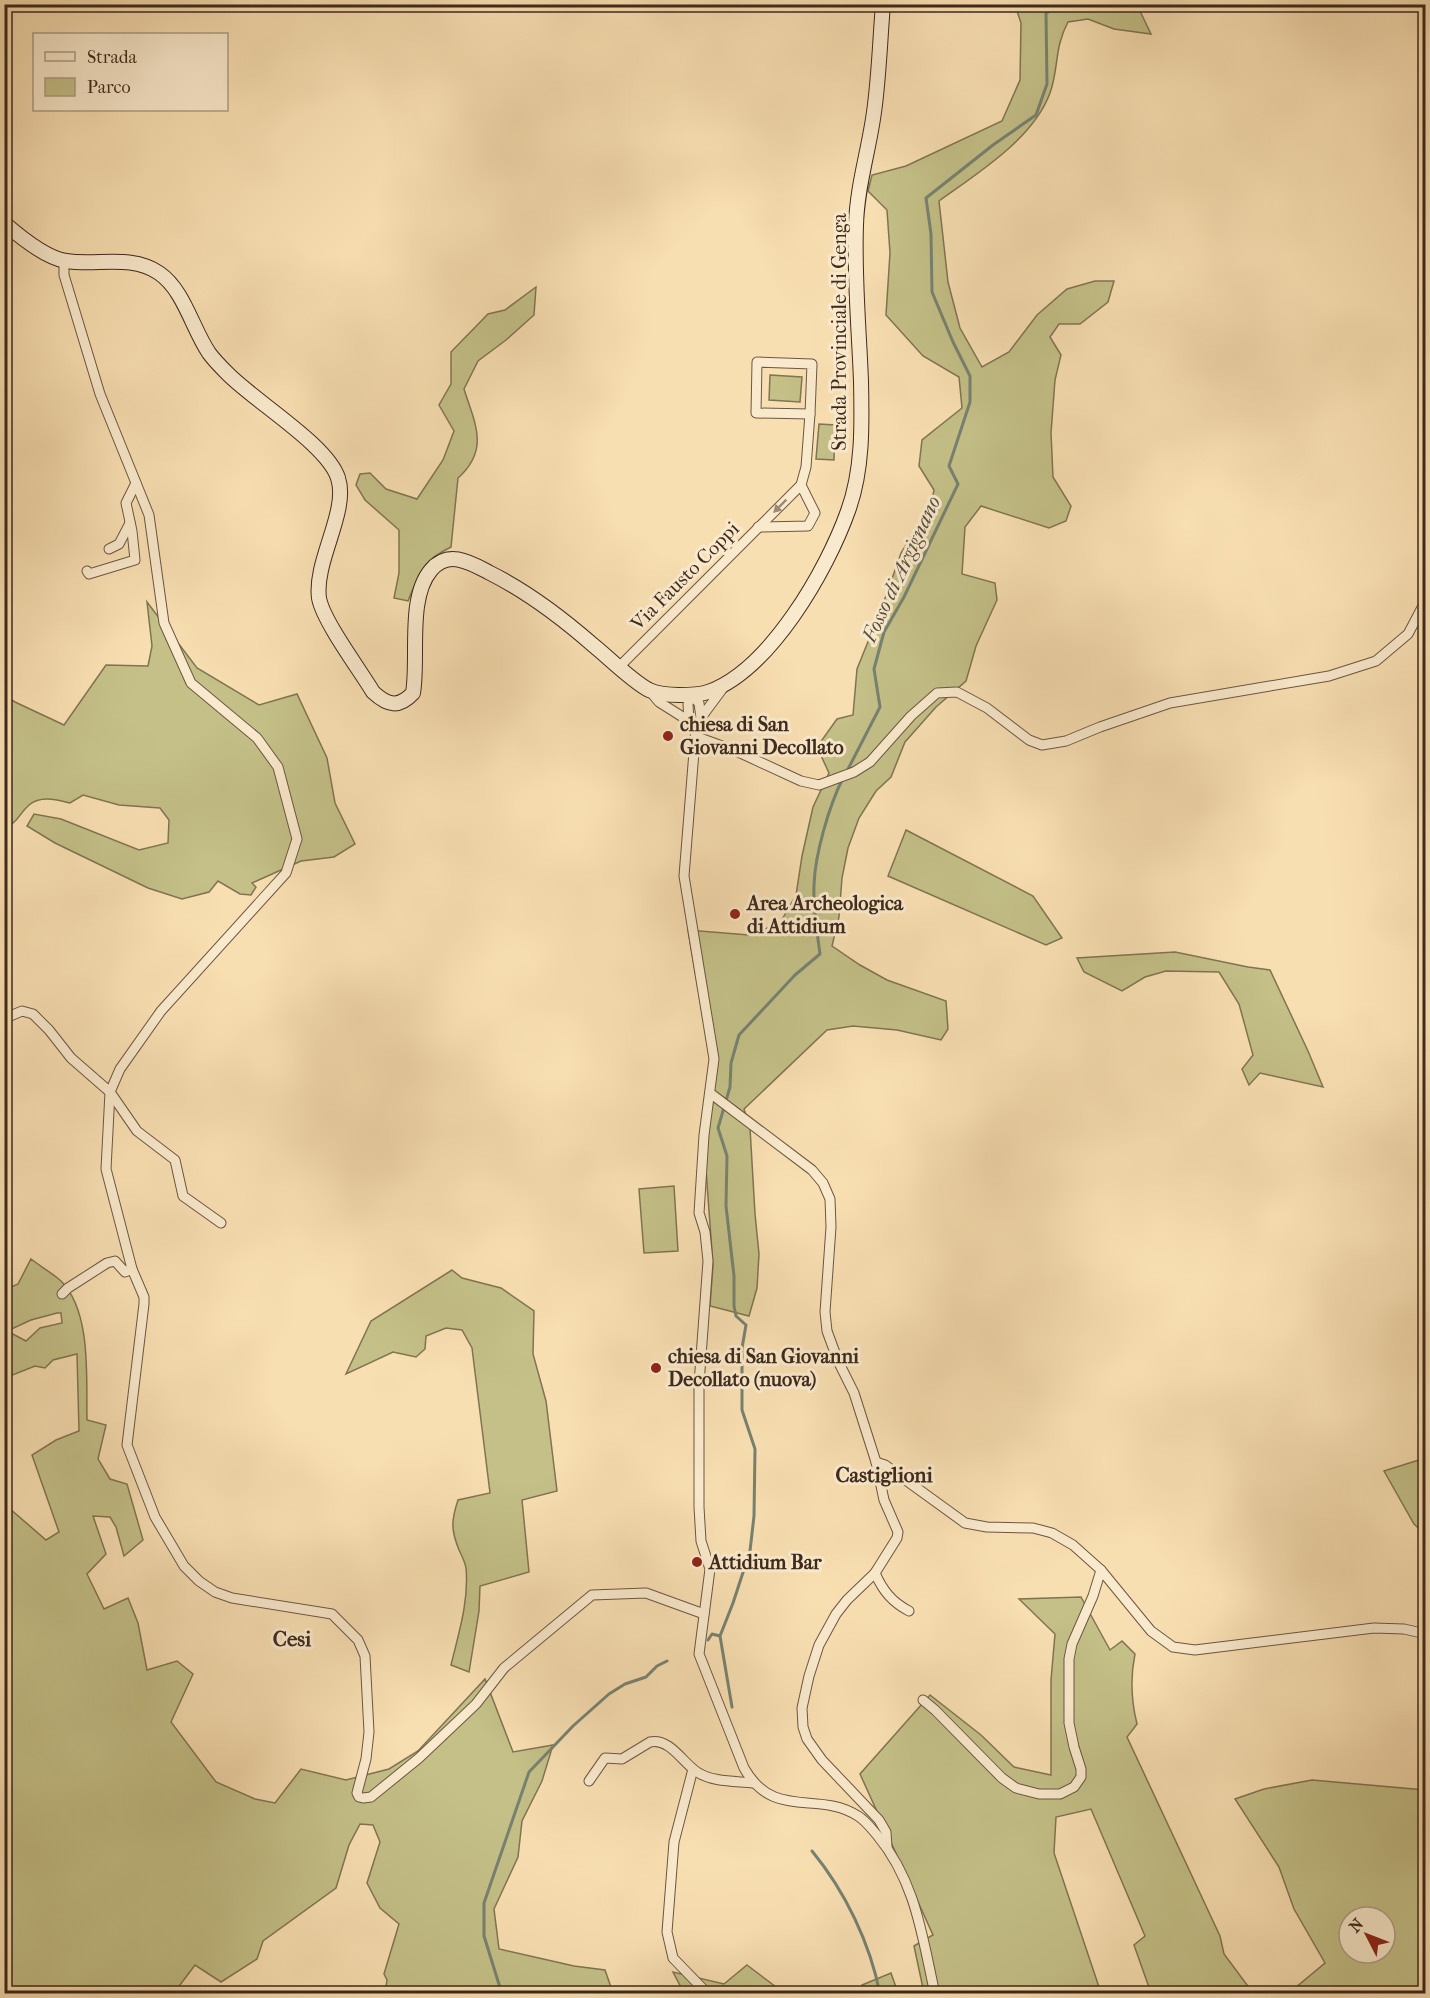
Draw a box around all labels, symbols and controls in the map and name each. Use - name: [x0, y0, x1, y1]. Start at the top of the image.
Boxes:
- legend: [33, 33, 228, 111]
- text: Strada: [87, 47, 138, 68]
- text: Parco: [87, 77, 131, 98]
- street label: Strada Provinciale di Genga: [828, 212, 851, 451]
- water label: Fosso di Argignano: [856, 492, 945, 647]
- one-way arrow: [772, 499, 787, 513]
- street label: Via Fausto Coppi: [625, 517, 744, 636]
- place label: chiesa di San Giovanni Decollato: [680, 713, 844, 759]
- marker: chiesa di San Giovanni Decollato: [661, 729, 675, 743]
- place label: Area Archeologica di Attidium: [745, 892, 904, 938]
- marker: Area Archeologica di Attidium: [728, 907, 742, 921]
- place label: chiesa di San Giovanni Decollato (nuova): [668, 1345, 860, 1391]
- marker: chiesa di San Giovanni Decollato (nuova): [649, 1361, 663, 1375]
- district label: Castiglioni: [835, 1463, 933, 1487]
- place label: Attidium Bar: [707, 1551, 822, 1574]
- marker: Attidium Bar: [690, 1555, 704, 1569]
- district label: Cesi: [273, 1627, 312, 1651]
- north arrow: [1337, 1905, 1397, 1965]
- text: N: [1345, 1914, 1368, 1936]

